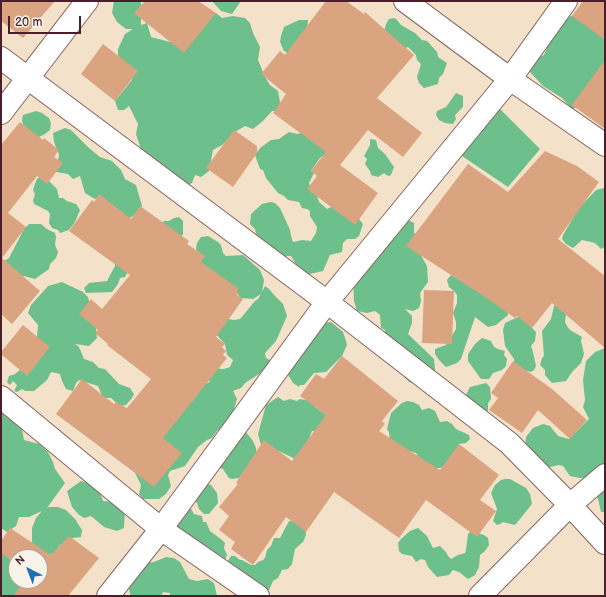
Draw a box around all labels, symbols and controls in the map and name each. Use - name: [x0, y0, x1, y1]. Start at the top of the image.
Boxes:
- scale bar: [10, 8, 83, 34]
- text: 20 m: [15, 15, 42, 30]
- north arrow: [8, 549, 48, 589]
- text: N: [13, 553, 28, 568]

